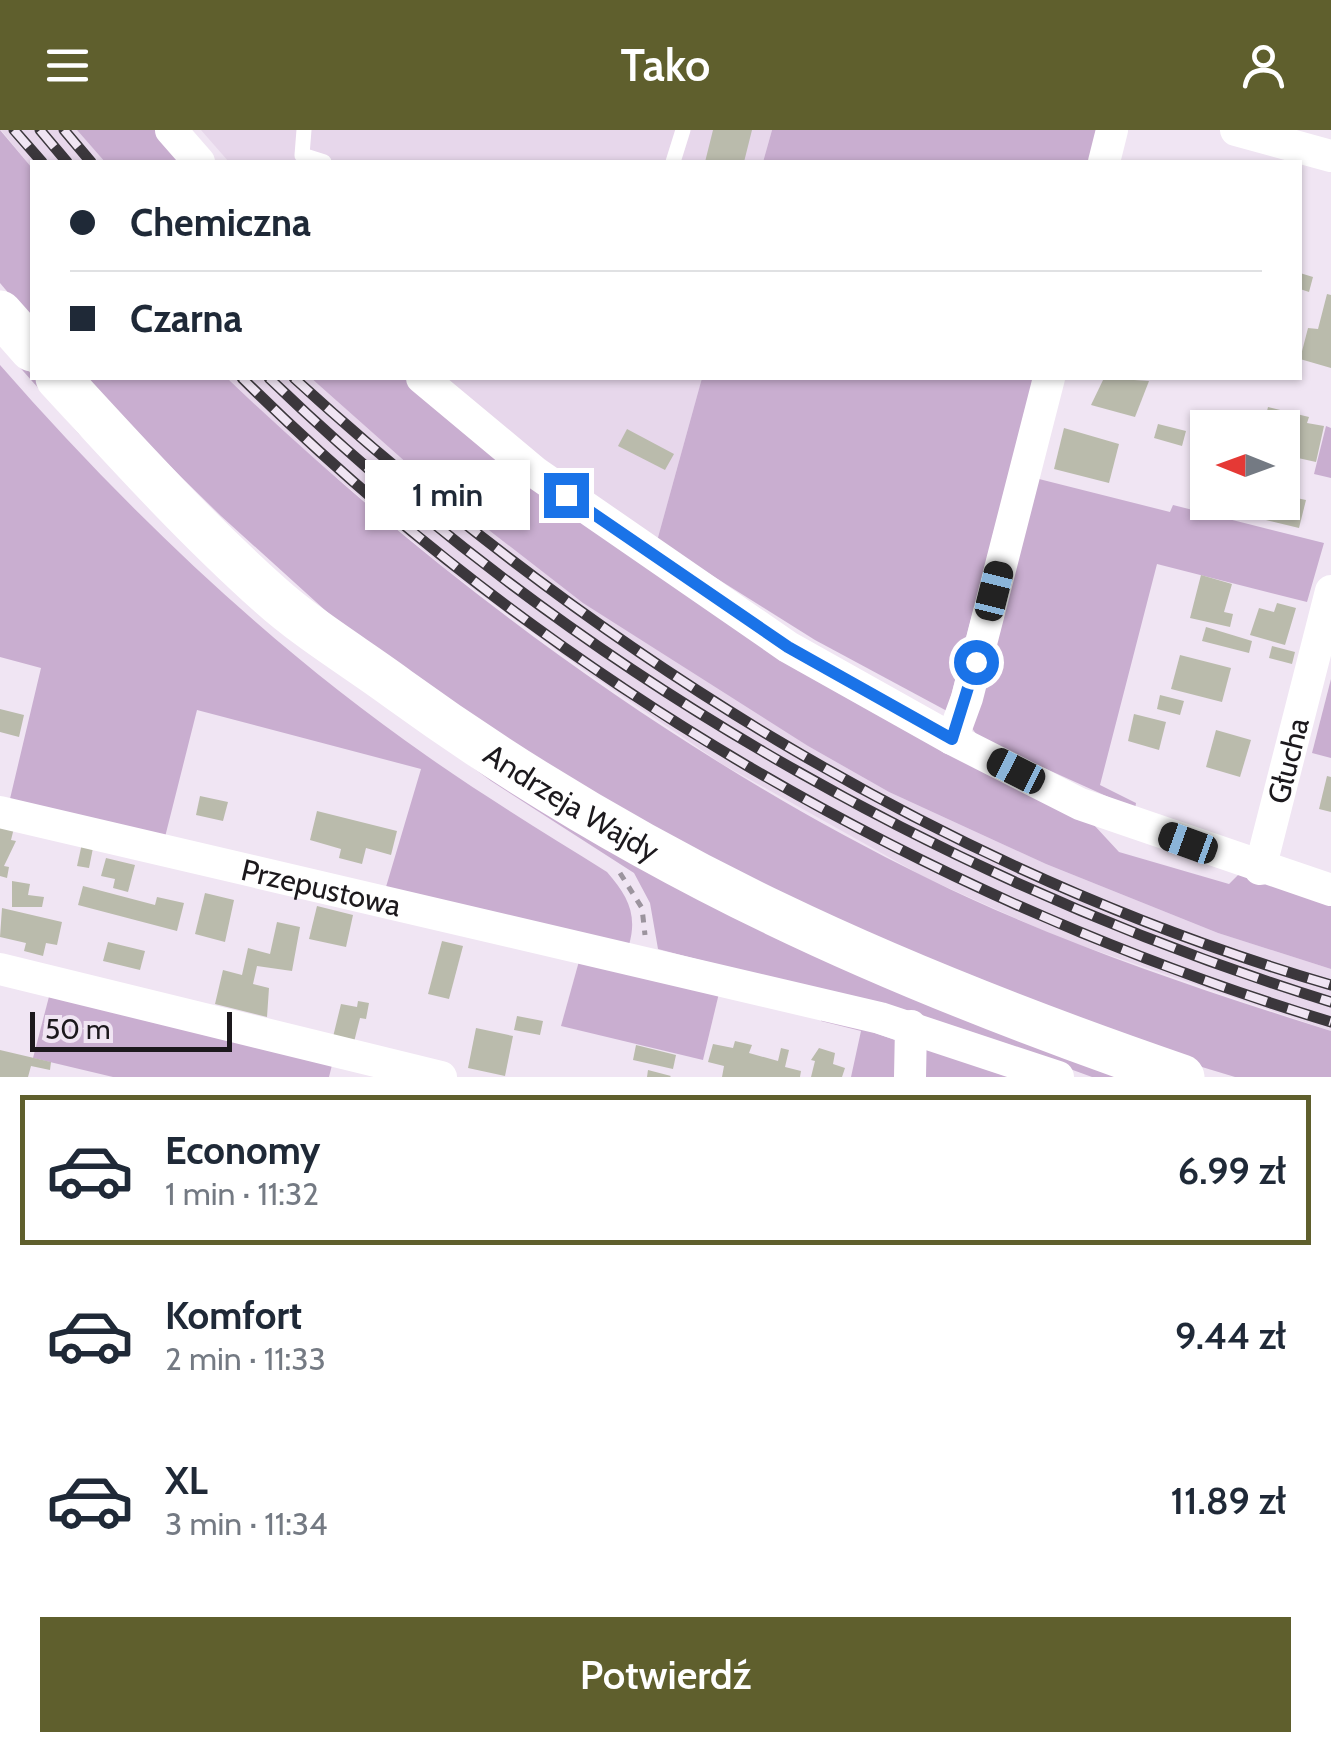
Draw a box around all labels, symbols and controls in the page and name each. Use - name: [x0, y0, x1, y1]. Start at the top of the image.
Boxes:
- icon: menu: [40, 38, 95, 93]
- text: Tako: [621, 38, 710, 92]
- icon: person: [1236, 38, 1291, 93]
- text: Chemiczna: [130, 199, 311, 246]
- text: Czarna: [130, 295, 242, 342]
- north arrow: [1190, 410, 1300, 520]
- map controls: [1190, 410, 1300, 520]
- callout: 1 min: [366, 460, 531, 530]
- route end: [544, 473, 589, 518]
- text: 1 min: [412, 475, 483, 514]
- car: [972, 558, 1016, 624]
- route start: [954, 640, 999, 685]
- street label: Głucha: [1259, 713, 1317, 807]
- street label: Andrzeja Wajdy: [477, 735, 666, 869]
- car: [982, 744, 1050, 798]
- car: [1155, 819, 1221, 867]
- street label: Przepustowa: [238, 851, 405, 924]
- scale bar: [30, 1007, 232, 1051]
- text: 50 m: [45, 1012, 111, 1046]
- icon: car: [45, 1125, 135, 1215]
- text: Economy: [165, 1127, 320, 1174]
- text: 6.99 zł: [1178, 1147, 1286, 1194]
- text: 1 min · 11:32: [165, 1174, 319, 1213]
- icon: car: [45, 1290, 135, 1380]
- text: Komfort: [165, 1292, 302, 1339]
- text: 9.44 zł: [1175, 1312, 1286, 1359]
- text: 2 min · 11:33: [165, 1339, 326, 1378]
- icon: car: [45, 1455, 135, 1545]
- text: XL: [165, 1457, 208, 1504]
- text: 11.89 zł: [1171, 1477, 1286, 1524]
- text: 3 min · 11:34: [165, 1504, 328, 1543]
- button: Potwierdź: [40, 1617, 1291, 1732]

